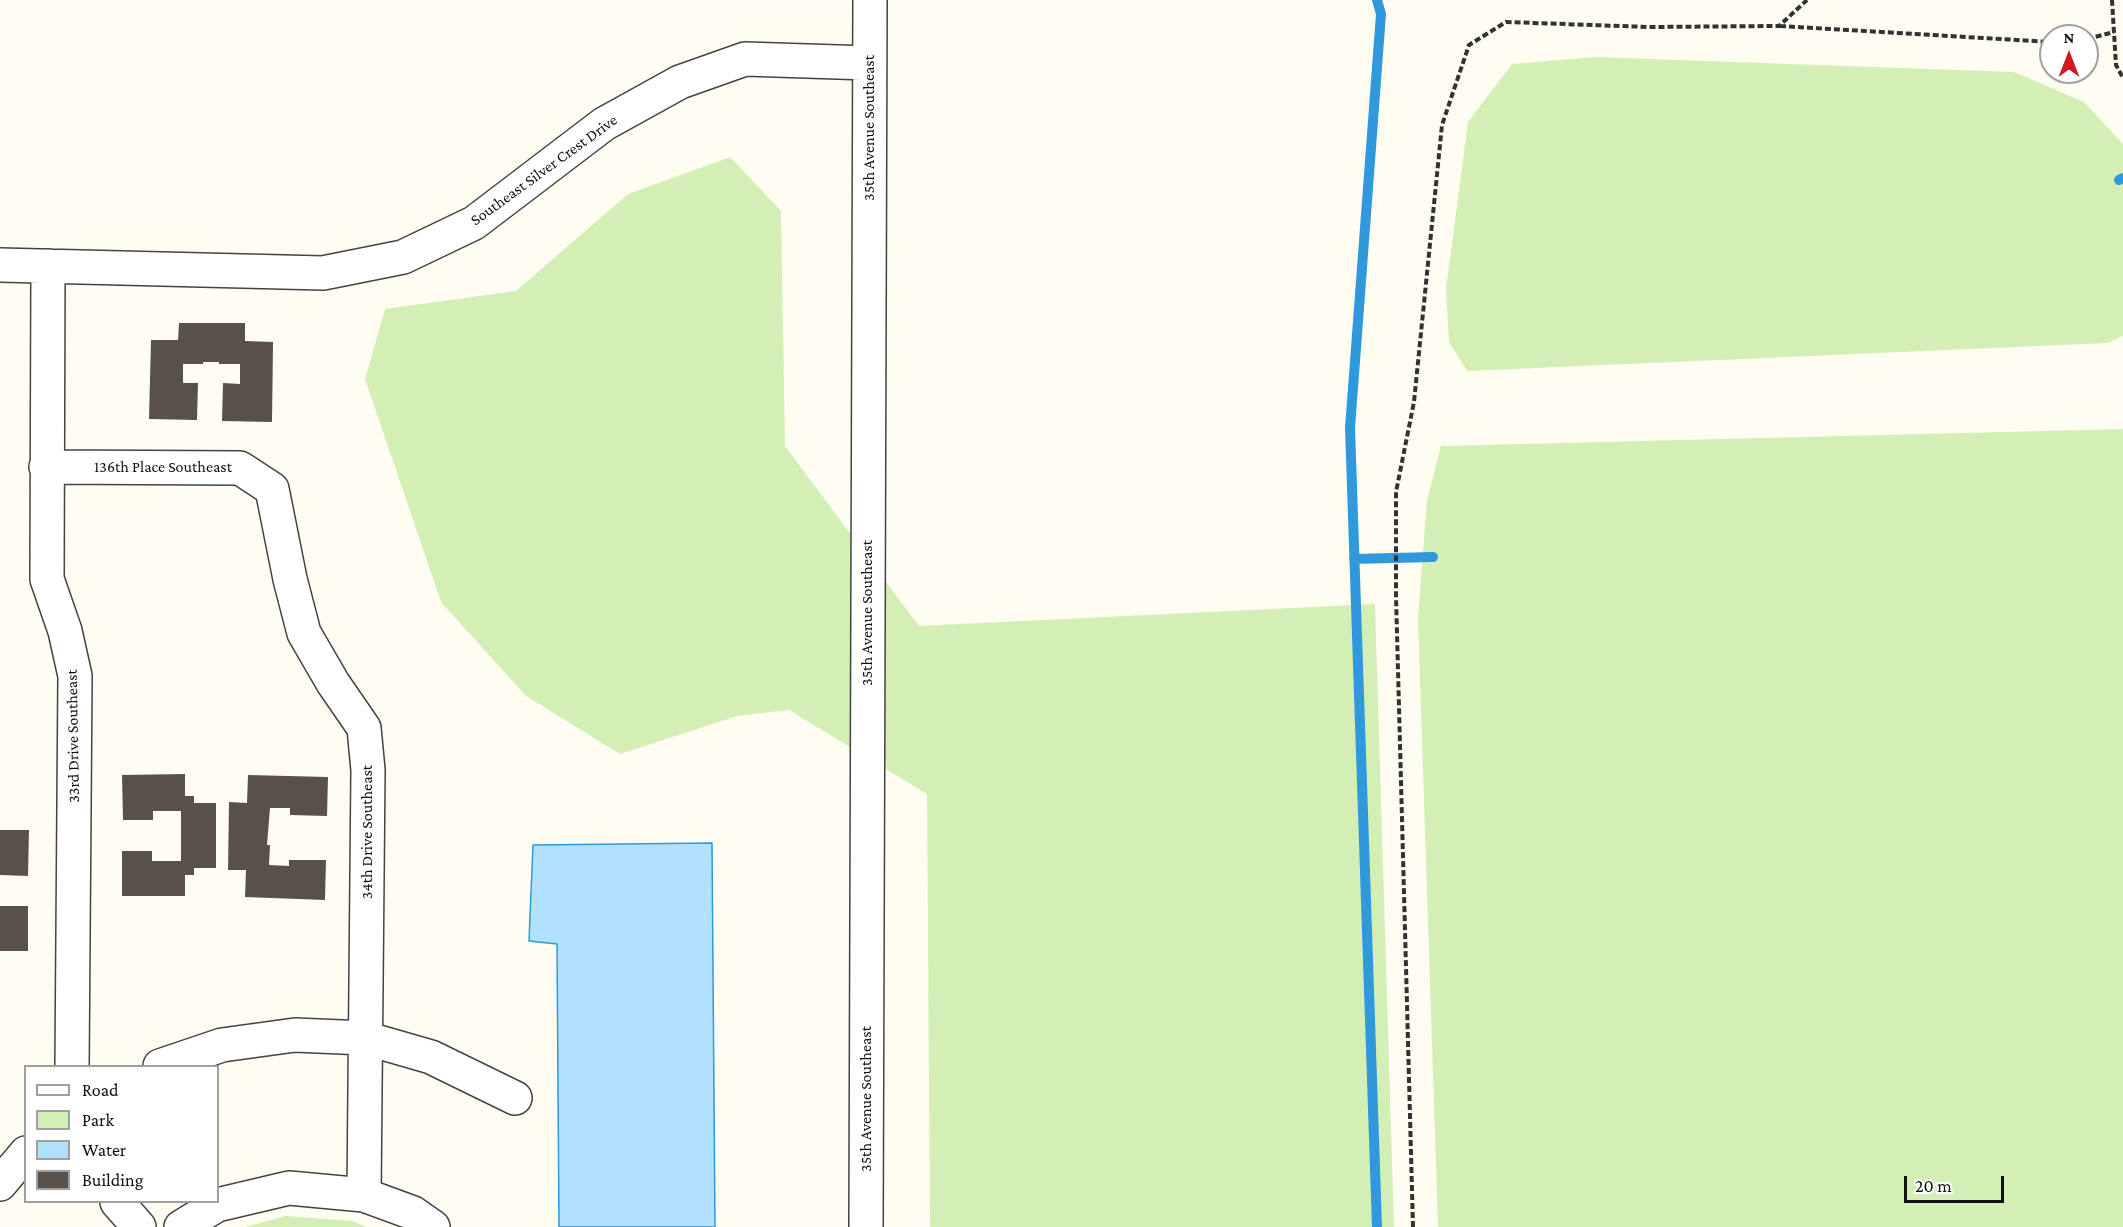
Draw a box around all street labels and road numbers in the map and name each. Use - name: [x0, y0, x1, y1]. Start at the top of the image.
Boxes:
- street label: 35th Avenue Southeast: [859, 55, 879, 201]
- street label: Southeast Silver Crest Drive: [467, 110, 621, 230]
- street label: 136th Place Southeast: [94, 457, 232, 477]
- street label: 35th Avenue Southeast: [857, 540, 877, 686]
- street label: 33rd Drive Southeast: [62, 669, 84, 803]
- street label: 34th Drive Southeast: [357, 765, 377, 899]
- street label: 35th Avenue Southeast: [856, 1026, 876, 1172]

